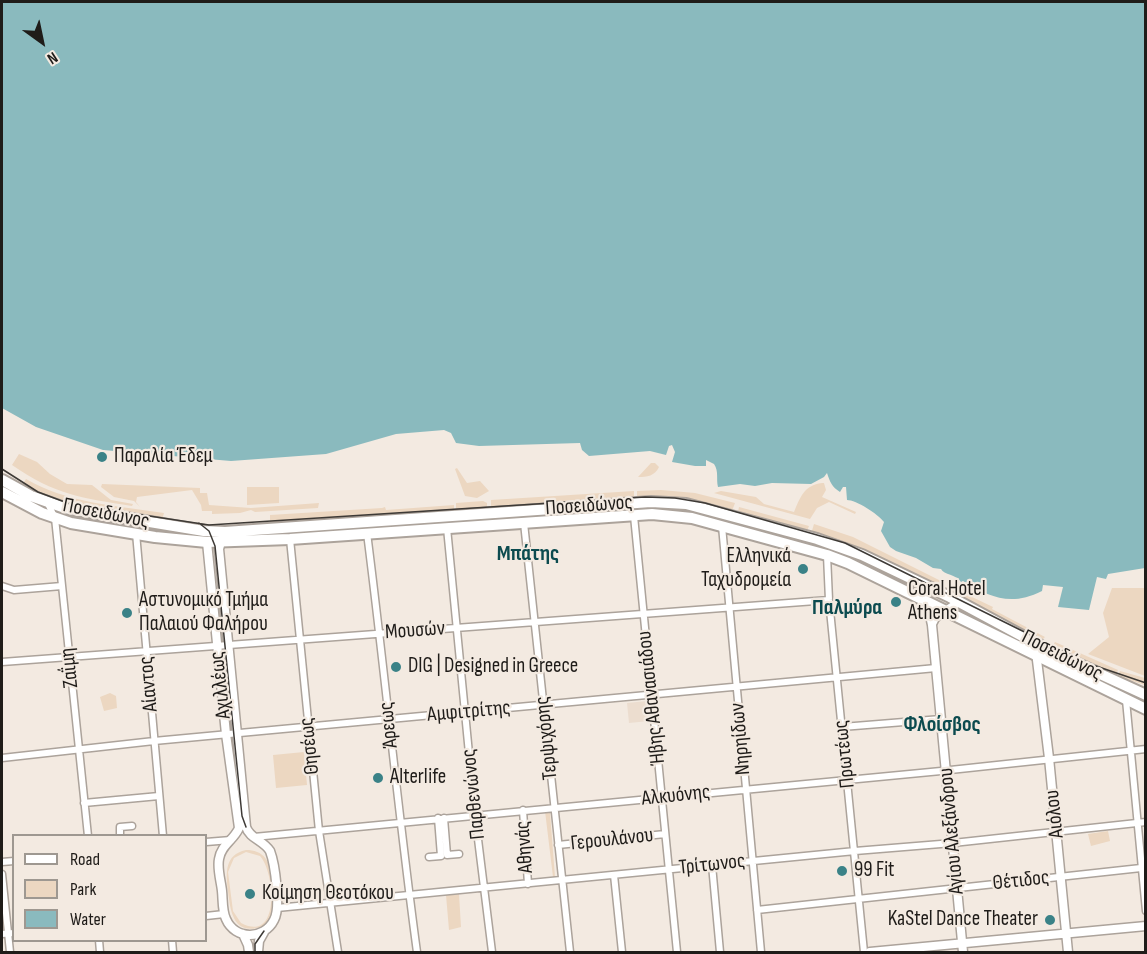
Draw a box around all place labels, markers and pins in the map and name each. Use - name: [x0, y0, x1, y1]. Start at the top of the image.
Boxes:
- place label: Παραλία Έδεμ: [114, 444, 212, 470]
- marker: Παραλία Έδεμ: [95, 450, 109, 464]
- place label: Ελληνικά Ταχυδρομεία: [701, 544, 791, 594]
- marker: Ελληνικά Ταχυδρομεία: [796, 562, 810, 576]
- place label: Coral Hotel Athens: [908, 577, 986, 627]
- place label: Αστυνομικό Τμήμα Παλαιού Φαλήρου: [139, 588, 268, 638]
- marker: Coral Hotel Athens: [889, 595, 903, 609]
- marker: Αστυνομικό Τμήμα Παλαιού Φαλήρου: [120, 606, 134, 620]
- place label: DIG | Designed in Greece: [408, 654, 578, 680]
- marker: DIG | Designed in Greece: [389, 660, 403, 674]
- place label: Alterlife: [390, 765, 446, 791]
- marker: Alterlife: [371, 771, 385, 785]
- place label: 99 Fit: [854, 858, 895, 884]
- marker: 99 Fit: [835, 864, 849, 878]
- place label: Κοίμηση Θεοτόκου: [262, 881, 394, 907]
- marker: Κοίμηση Θεοτόκου: [243, 887, 257, 901]
- place label: KaStel Dance Theater: [888, 907, 1038, 933]
- marker: KaStel Dance Theater: [1043, 913, 1057, 927]

